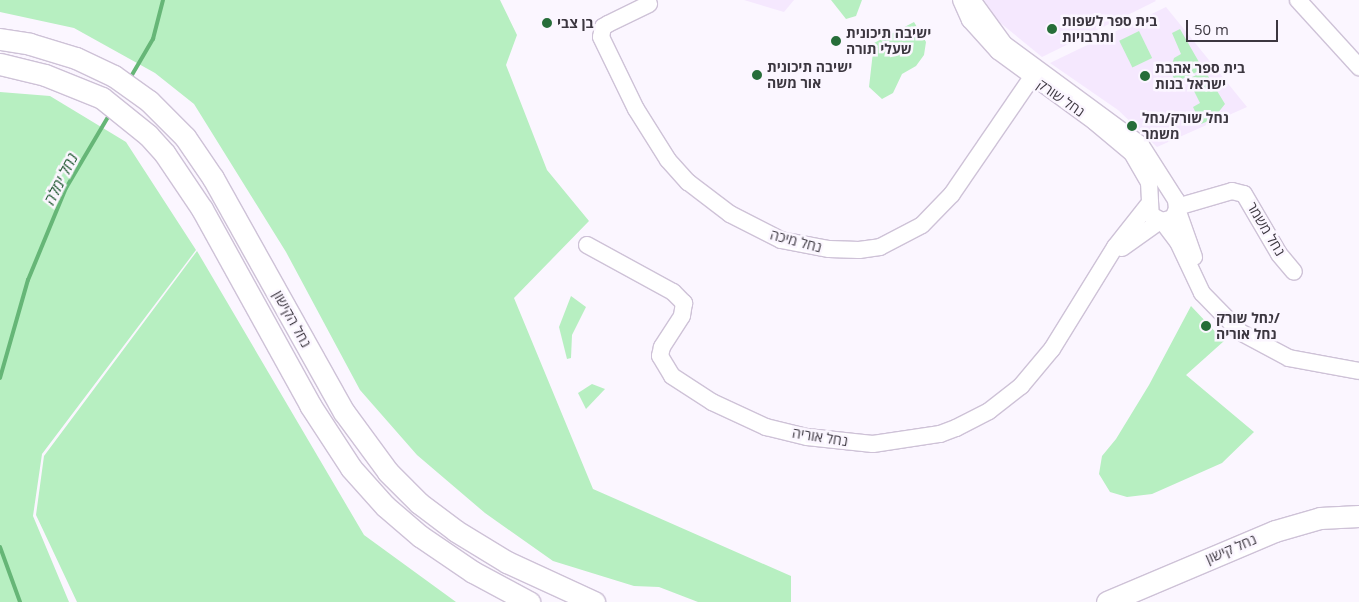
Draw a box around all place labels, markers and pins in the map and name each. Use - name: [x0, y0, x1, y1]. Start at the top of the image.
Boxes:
- place label: בית ספר לשפות ותרבויות: [1062, 13, 1157, 46]
- place label: בן צבי: [557, 15, 594, 31]
- marker: בן צבי: [541, 17, 553, 29]
- marker: בית ספר לשפות ותרבויות: [1046, 23, 1058, 35]
- place label: ישיבה תיכונית שעלי תורה: [846, 25, 931, 58]
- marker: ישיבה תיכונית שעלי תורה: [830, 35, 842, 47]
- place label: ישיבה תיכונית אור משה: [767, 59, 852, 92]
- place label: בית ספר אהבת ישראל בנות: [1155, 60, 1245, 92]
- marker: ישיבה תיכונית אור משה: [751, 69, 763, 81]
- marker: בית ספר אהבת ישראל בנות: [1139, 70, 1151, 82]
- place label: נחל שורק/נחל משמר: [1142, 110, 1229, 142]
- marker: נחל שורק/נחל משמר: [1126, 120, 1138, 132]
- place label: נחל שורק/ נחל אוריה: [1216, 310, 1280, 342]
- marker: נחל שורק/ נחל אוריה: [1200, 320, 1212, 332]

